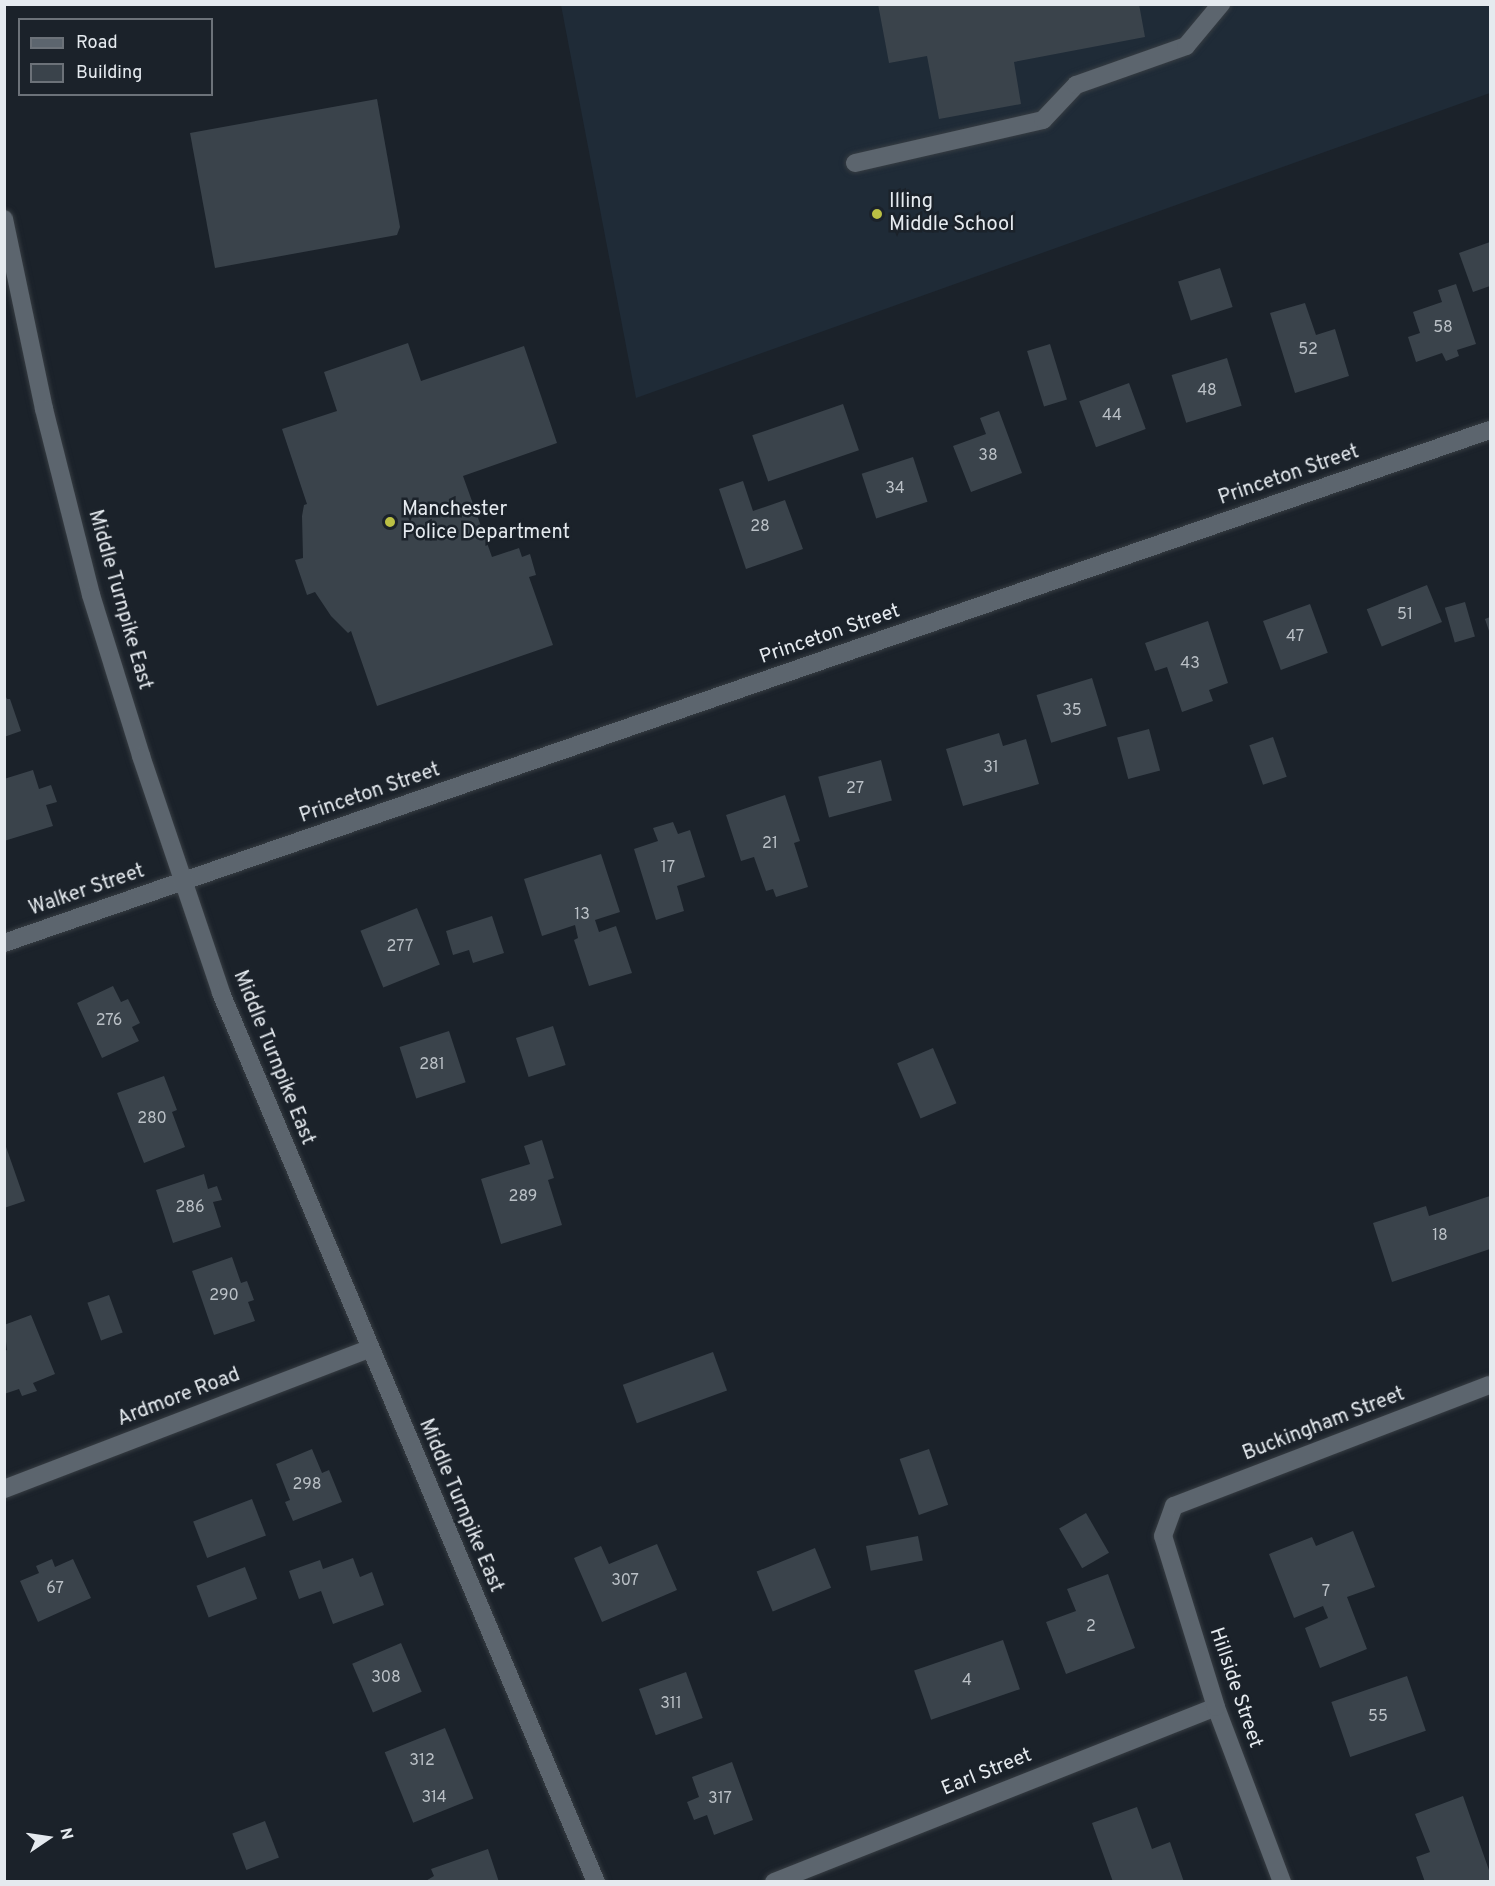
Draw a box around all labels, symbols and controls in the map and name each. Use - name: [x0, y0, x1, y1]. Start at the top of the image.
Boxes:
- legend: [18, 18, 213, 96]
- text: Road: [76, 32, 118, 55]
- text: Building: [76, 62, 142, 85]
- place label: Illing Middle School: [889, 190, 1014, 237]
- marker: Illing Middle School: [870, 207, 884, 221]
- house number: 58: [1433, 318, 1453, 338]
- house number: 52: [1298, 340, 1318, 360]
- house number: 48: [1197, 381, 1217, 401]
- house number: 44: [1102, 406, 1122, 426]
- street label: Princeton Street: [1216, 441, 1362, 511]
- house number: 38: [978, 446, 998, 466]
- house number: 34: [885, 479, 905, 499]
- place label: Manchester Police Department: [402, 498, 570, 545]
- street label: Middle Turnpike East: [82, 507, 156, 693]
- marker: Manchester Police Department: [383, 515, 397, 529]
- house number: 28: [750, 517, 770, 537]
- street label: Princeton Street: [757, 600, 903, 670]
- house number: 51: [1397, 605, 1413, 625]
- house number: 47: [1286, 627, 1304, 647]
- house number: 43: [1180, 654, 1200, 674]
- house number: 35: [1062, 701, 1082, 721]
- house number: 31: [983, 758, 999, 778]
- street label: Princeton Street: [297, 759, 443, 829]
- house number: 27: [846, 779, 864, 799]
- house number: 21: [762, 834, 778, 854]
- house number: 17: [661, 858, 675, 878]
- street label: Walker Street: [26, 860, 148, 922]
- house number: 13: [574, 905, 590, 925]
- house number: 277: [387, 937, 413, 957]
- street label: Middle Turnpike East: [227, 967, 319, 1149]
- house number: 276: [96, 1011, 122, 1031]
- house number: 281: [419, 1055, 445, 1075]
- house number: 280: [137, 1109, 167, 1129]
- house number: 289: [509, 1187, 537, 1207]
- house number: 286: [175, 1198, 205, 1218]
- house number: 18: [1432, 1226, 1448, 1246]
- house number: 290: [209, 1286, 239, 1306]
- street label: Ardmore Road: [114, 1364, 244, 1432]
- street label: Buckingham Street: [1240, 1383, 1408, 1467]
- street label: Middle Turnpike East: [412, 1415, 508, 1597]
- house number: 298: [292, 1475, 322, 1495]
- house number: 307: [611, 1571, 639, 1591]
- house number: 67: [46, 1579, 64, 1599]
- house number: 7: [1322, 1582, 1330, 1602]
- house number: 2: [1086, 1617, 1096, 1637]
- street label: Hillside Street: [1203, 1625, 1267, 1751]
- house number: 308: [371, 1668, 401, 1688]
- house number: 4: [962, 1671, 972, 1691]
- house number: 311: [660, 1694, 682, 1714]
- house number: 55: [1368, 1707, 1388, 1727]
- street label: Earl Street: [938, 1744, 1036, 1802]
- house number: 312: [409, 1751, 435, 1771]
- house number: 314: [421, 1788, 447, 1808]
- house number: 317: [708, 1789, 732, 1809]
- north arrow: [18, 1808, 78, 1868]
- text: N: [55, 1826, 77, 1842]

